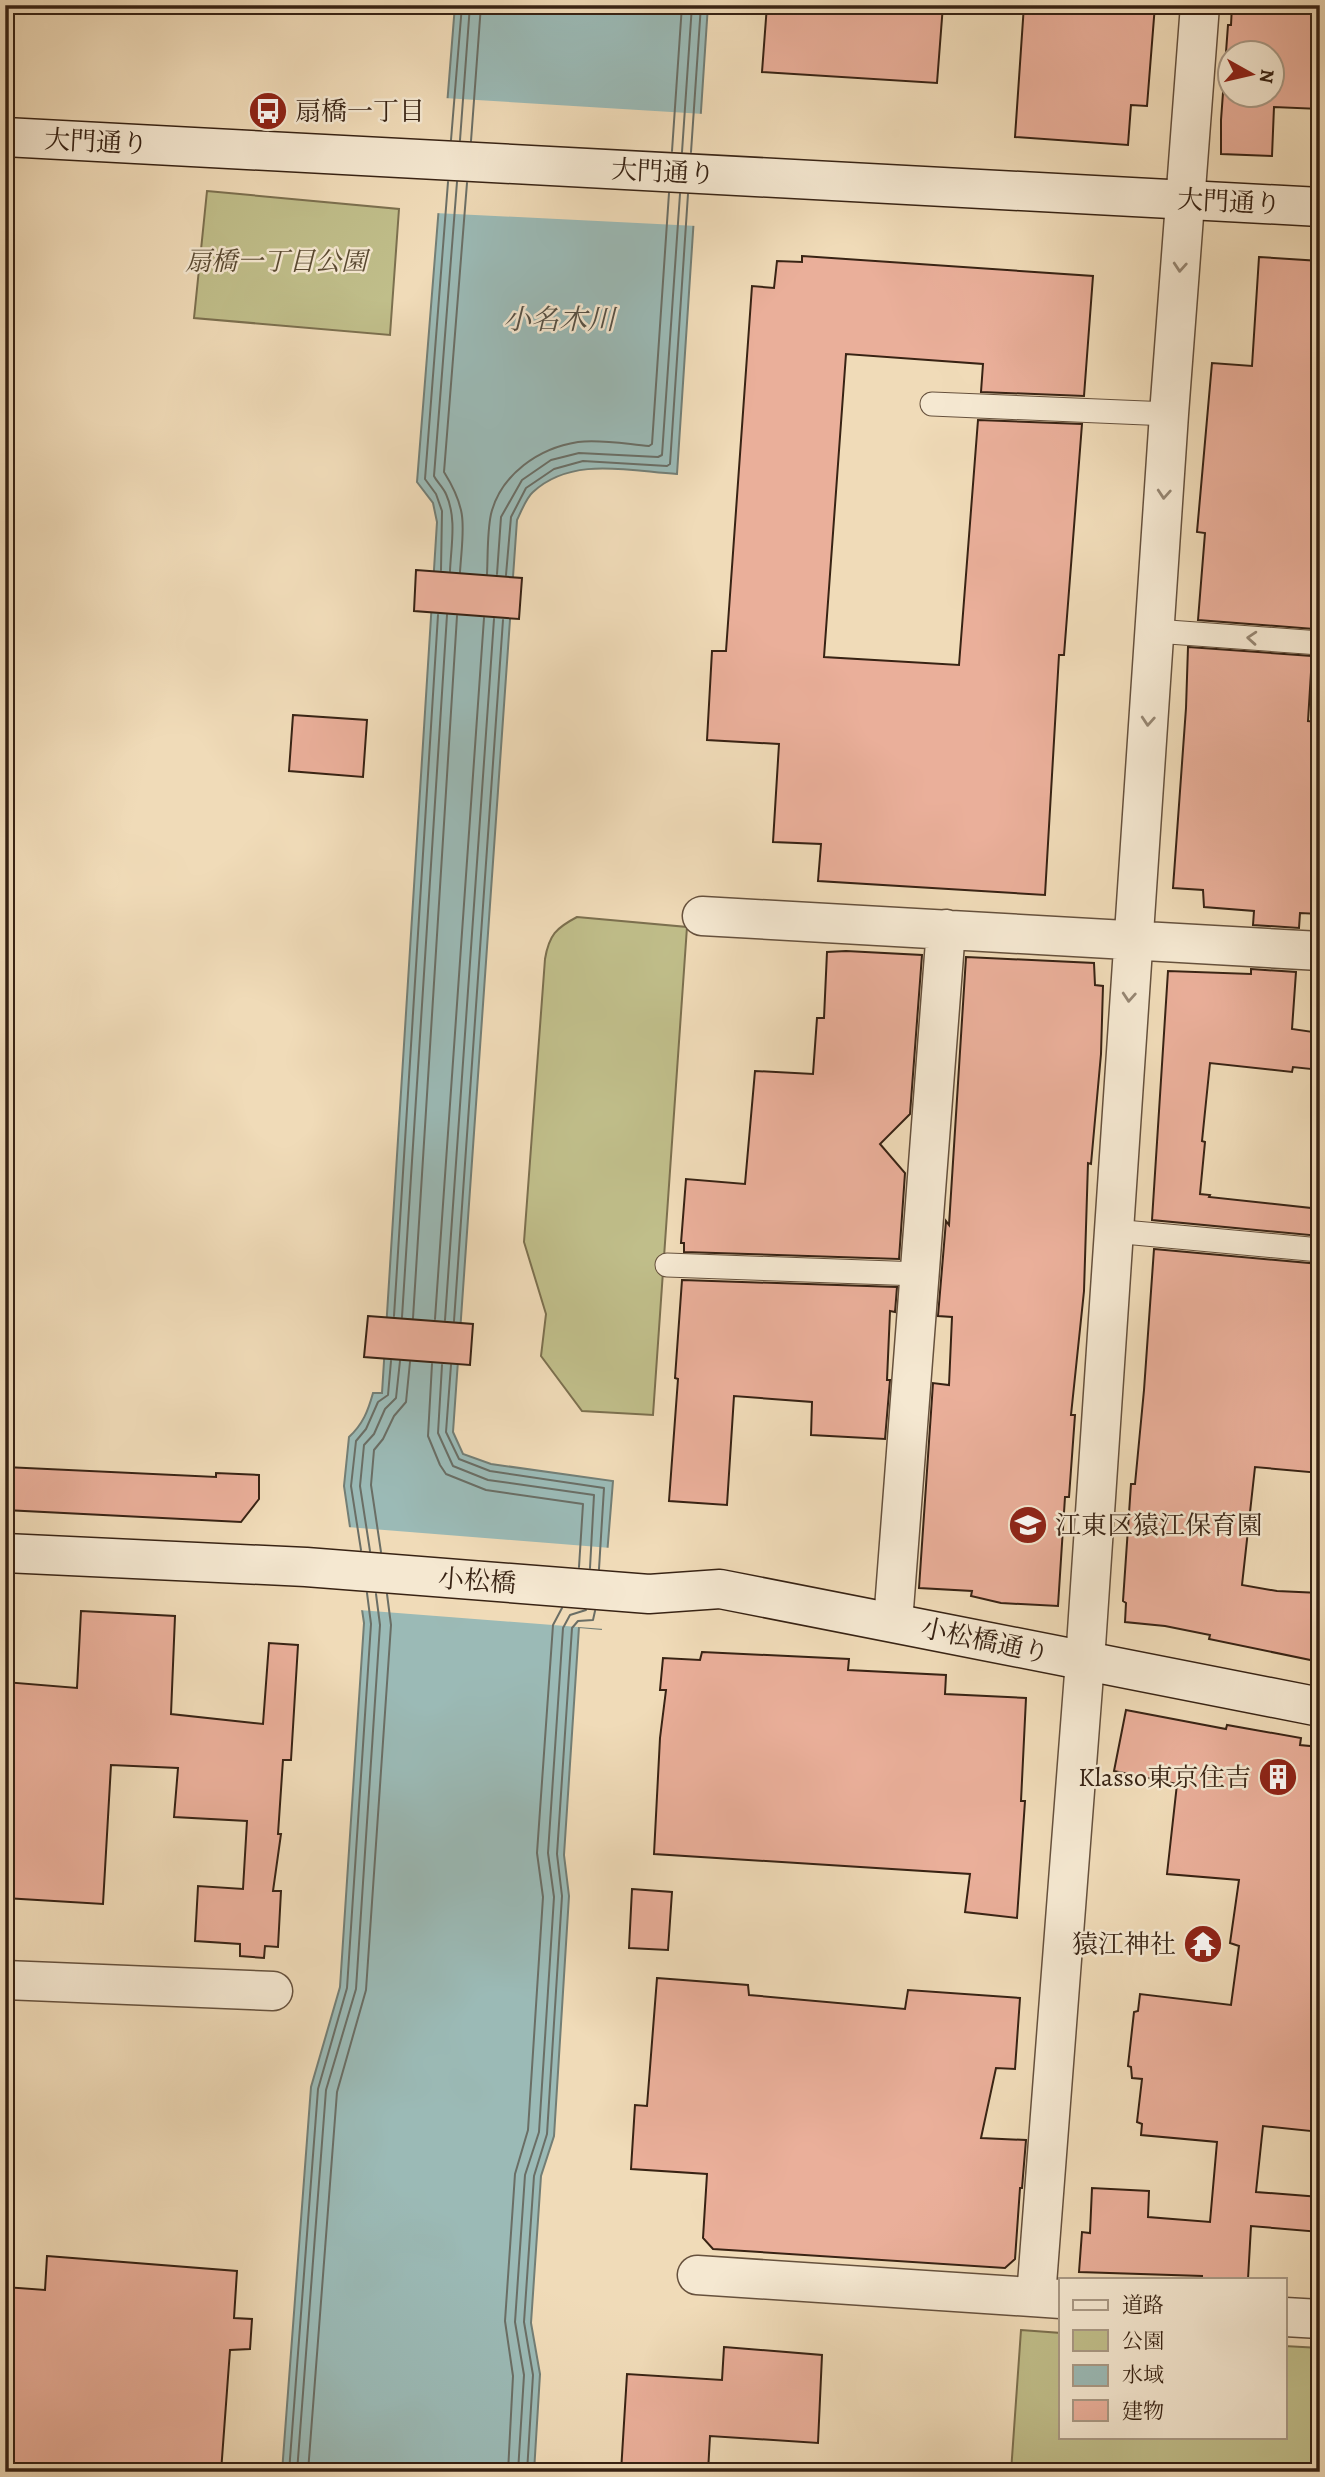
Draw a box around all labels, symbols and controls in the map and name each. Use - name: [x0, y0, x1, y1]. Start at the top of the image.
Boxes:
- north arrow: [1216, 38, 1286, 108]
- text: N: [1253, 68, 1281, 85]
- bus stop icon: 扇橋一丁目: [247, 90, 289, 132]
- place label: 扇橋一丁目: [295, 94, 425, 129]
- street label: 大門通り: [43, 122, 149, 162]
- street label: 大門通り: [610, 152, 716, 192]
- street label: 大門通り: [1176, 182, 1282, 222]
- park label: 扇橋一丁目公園: [185, 244, 371, 279]
- one-way arrow: [1173, 262, 1188, 273]
- water label: 小名木川: [503, 301, 618, 339]
- one-way arrow: [1156, 489, 1171, 500]
- one-way arrow: [1246, 631, 1257, 646]
- one-way arrow: [1141, 716, 1156, 727]
- one-way arrow: [1122, 992, 1137, 1003]
- school or university icon: 江東区猿江保育園: [1007, 1504, 1049, 1546]
- place label: 江東区猿江保育園: [1055, 1508, 1263, 1543]
- street label: 小松橋: [437, 1561, 517, 1601]
- street label: 小松橋通り: [918, 1610, 1052, 1672]
- building icon: Klasso東京住吉: [1257, 1756, 1299, 1798]
- place label: Klasso東京住吉: [1078, 1760, 1251, 1795]
- temple icon: 猿江神社: [1182, 1923, 1224, 1965]
- place label: 猿江神社: [1072, 1927, 1176, 1962]
- legend: [1059, 2278, 1286, 2438]
- text: 道路: [1122, 2291, 1164, 2319]
- text: 公園: [1122, 2327, 1164, 2355]
- text: 水域: [1122, 2361, 1164, 2389]
- text: 建物: [1122, 2397, 1164, 2425]

